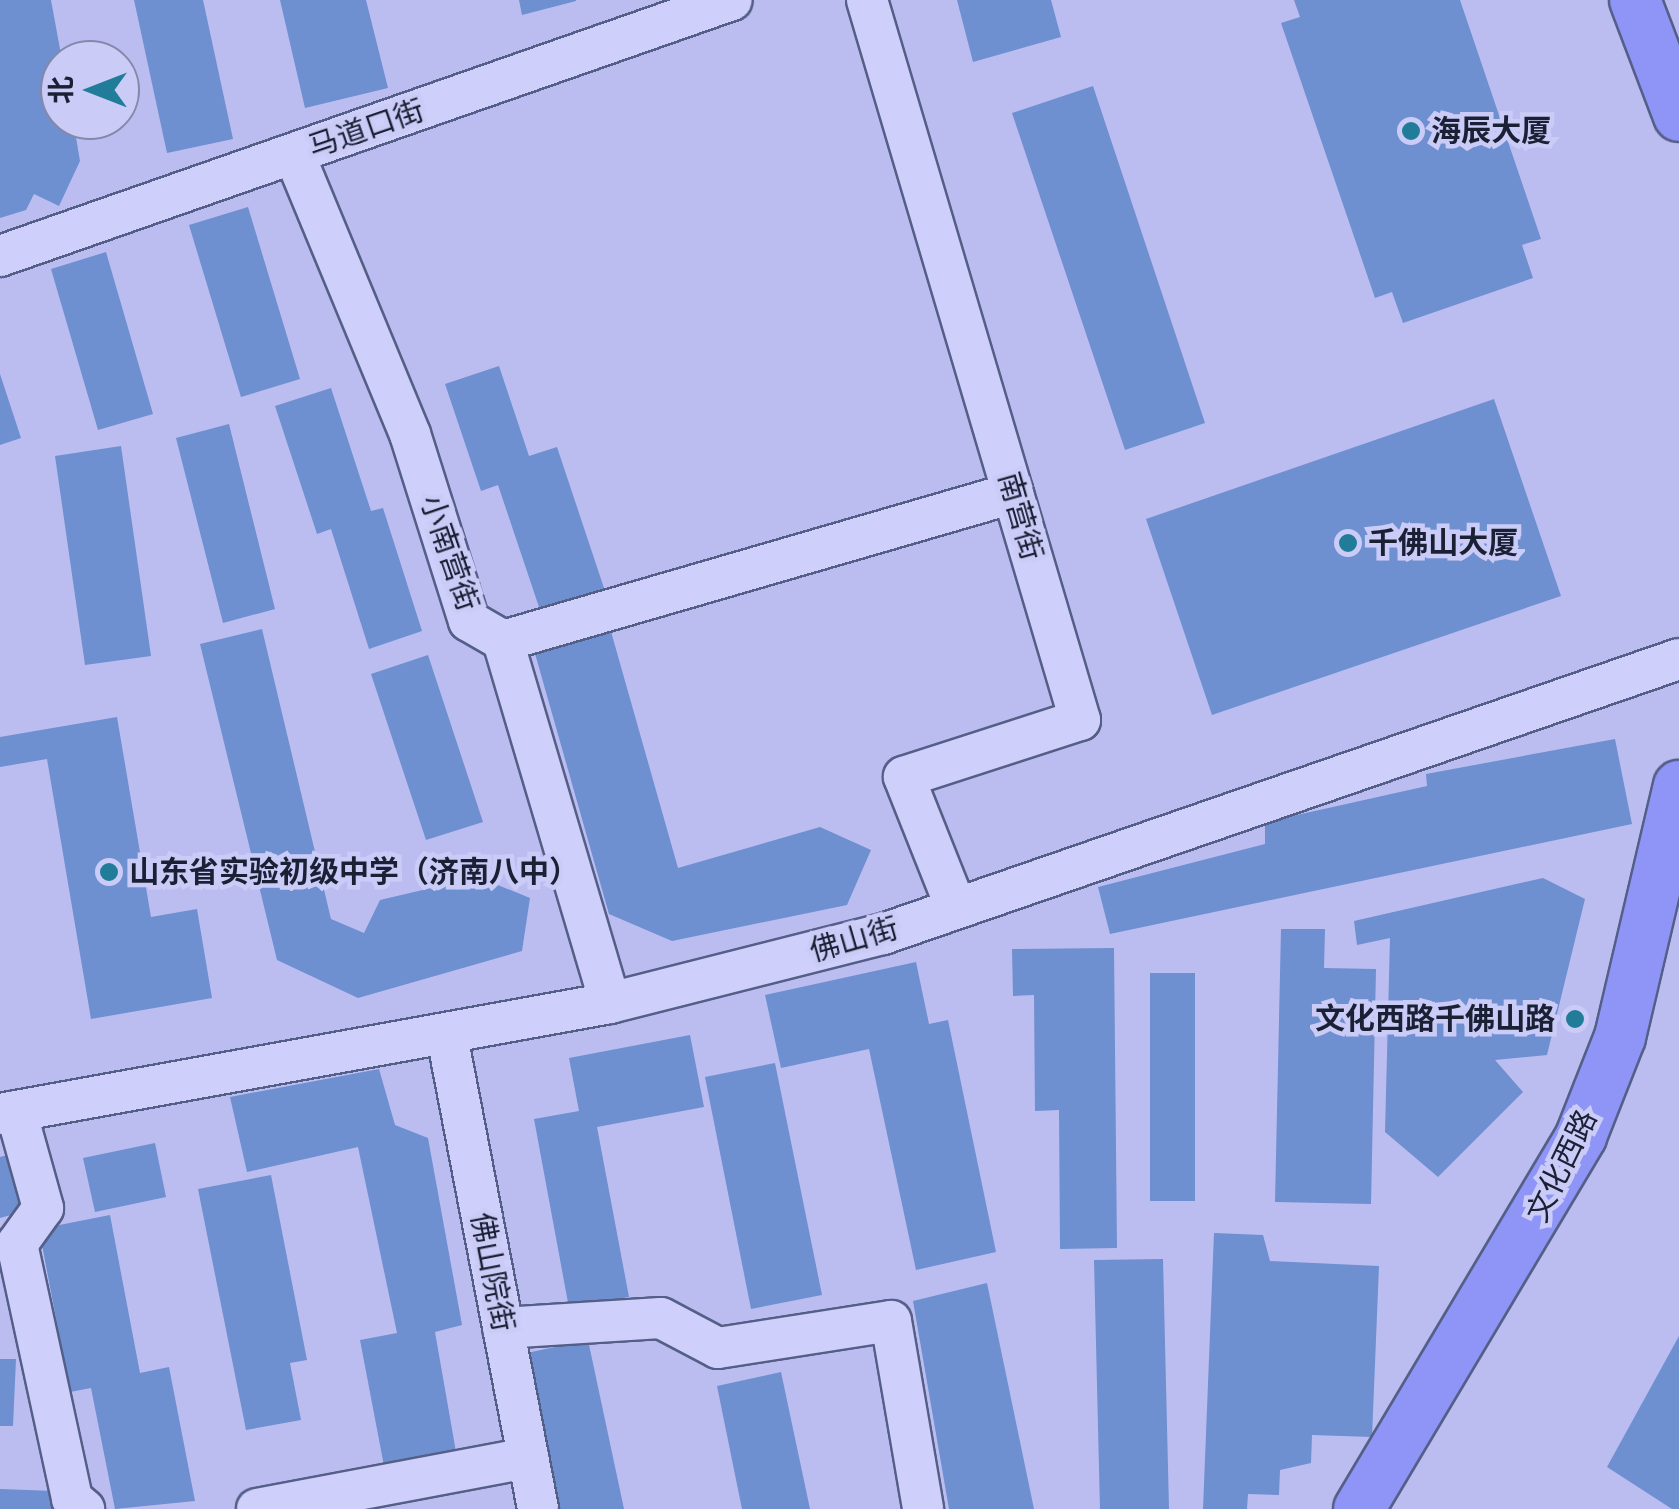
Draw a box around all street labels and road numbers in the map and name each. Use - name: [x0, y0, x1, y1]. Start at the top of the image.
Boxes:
- street label: 马道口街: [303, 92, 429, 166]
- street label: 南营街: [990, 468, 1050, 564]
- street label: 小南营街: [412, 490, 486, 616]
- street label: 佛山街: [806, 910, 902, 970]
- street label: 文化西路: [1520, 1104, 1604, 1228]
- street label: 佛山院街: [463, 1210, 521, 1334]

